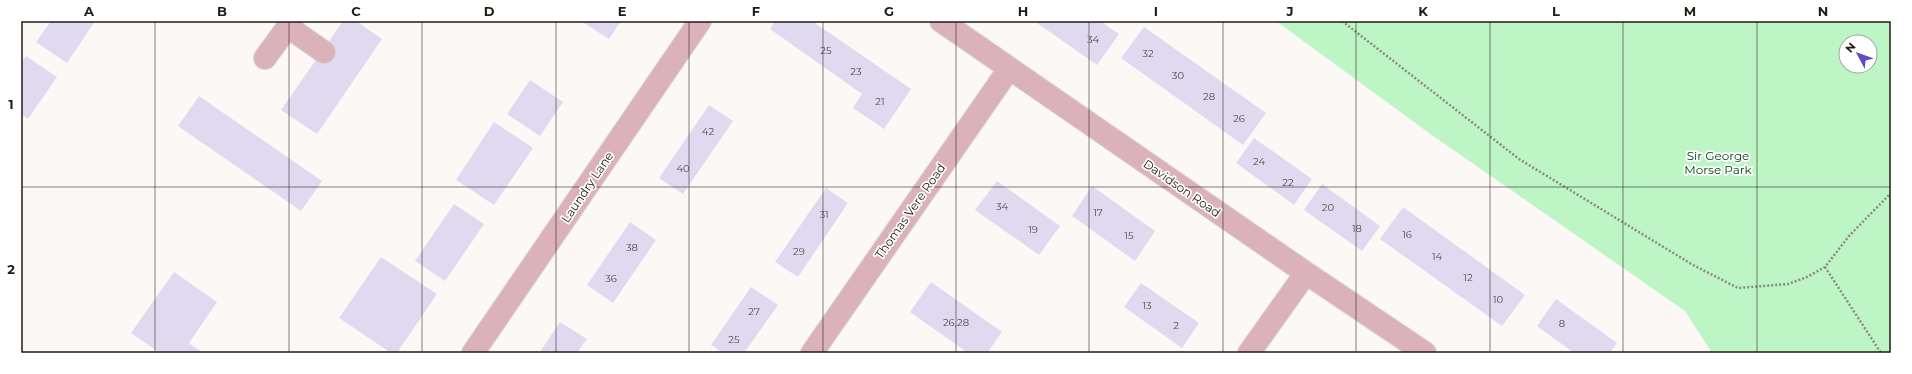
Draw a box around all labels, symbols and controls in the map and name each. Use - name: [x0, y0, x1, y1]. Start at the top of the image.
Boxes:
- text: A: [83, 3, 95, 19]
- text: B: [217, 3, 227, 19]
- text: C: [351, 3, 361, 19]
- text: D: [484, 3, 495, 19]
- text: E: [618, 3, 627, 19]
- text: F: [752, 3, 760, 19]
- text: G: [884, 3, 894, 19]
- text: H: [1018, 3, 1028, 19]
- text: I: [1154, 3, 1158, 19]
- text: J: [1285, 3, 1294, 19]
- text: K: [1418, 3, 1428, 19]
- text: L: [1552, 3, 1560, 19]
- text: M: [1684, 3, 1696, 19]
- text: N: [1818, 3, 1828, 19]
- house number: 34: [1087, 33, 1100, 46]
- north arrow: [1838, 34, 1878, 74]
- text: N: [1842, 39, 1859, 55]
- house number: 25: [820, 44, 832, 57]
- house number: 32: [1142, 47, 1154, 60]
- house number: 23: [850, 65, 862, 78]
- house number: 30: [1172, 69, 1185, 82]
- house number: 28: [1203, 90, 1215, 103]
- house number: 21: [875, 95, 885, 108]
- text: 1: [8, 96, 14, 112]
- house number: 26: [1233, 112, 1245, 125]
- house number: 42: [702, 125, 714, 138]
- park label: Sir George Morse Park: [1684, 148, 1753, 177]
- street label: Laundry Lane: [558, 149, 616, 225]
- house number: 24: [1253, 155, 1265, 168]
- street label: Davidson Road: [1141, 156, 1223, 220]
- street label: Thomas Vere Road: [872, 161, 948, 261]
- house number: 40: [676, 162, 690, 175]
- house number: 22: [1282, 176, 1294, 189]
- house number: 34: [996, 200, 1009, 213]
- house number: 20: [1322, 201, 1335, 214]
- house number: 17: [1093, 206, 1103, 219]
- house number: 31: [819, 208, 829, 221]
- house number: 18: [1352, 222, 1362, 235]
- house number: 19: [1028, 223, 1038, 236]
- house number: 16: [1402, 228, 1412, 241]
- house number: 15: [1124, 229, 1134, 242]
- house number: 38: [626, 241, 638, 254]
- house number: 29: [793, 245, 805, 258]
- house number: 14: [1432, 250, 1442, 263]
- text: 2: [7, 261, 15, 277]
- house number: 12: [1463, 271, 1473, 284]
- house number: 36: [605, 272, 617, 285]
- house number: 10: [1493, 293, 1503, 306]
- house number: 13: [1142, 299, 1152, 312]
- house number: 27: [748, 305, 760, 318]
- house number: 26,28: [943, 316, 969, 329]
- house number: 8: [1559, 317, 1565, 330]
- house number: 2: [1173, 319, 1179, 332]
- house number: 25: [728, 333, 740, 346]

